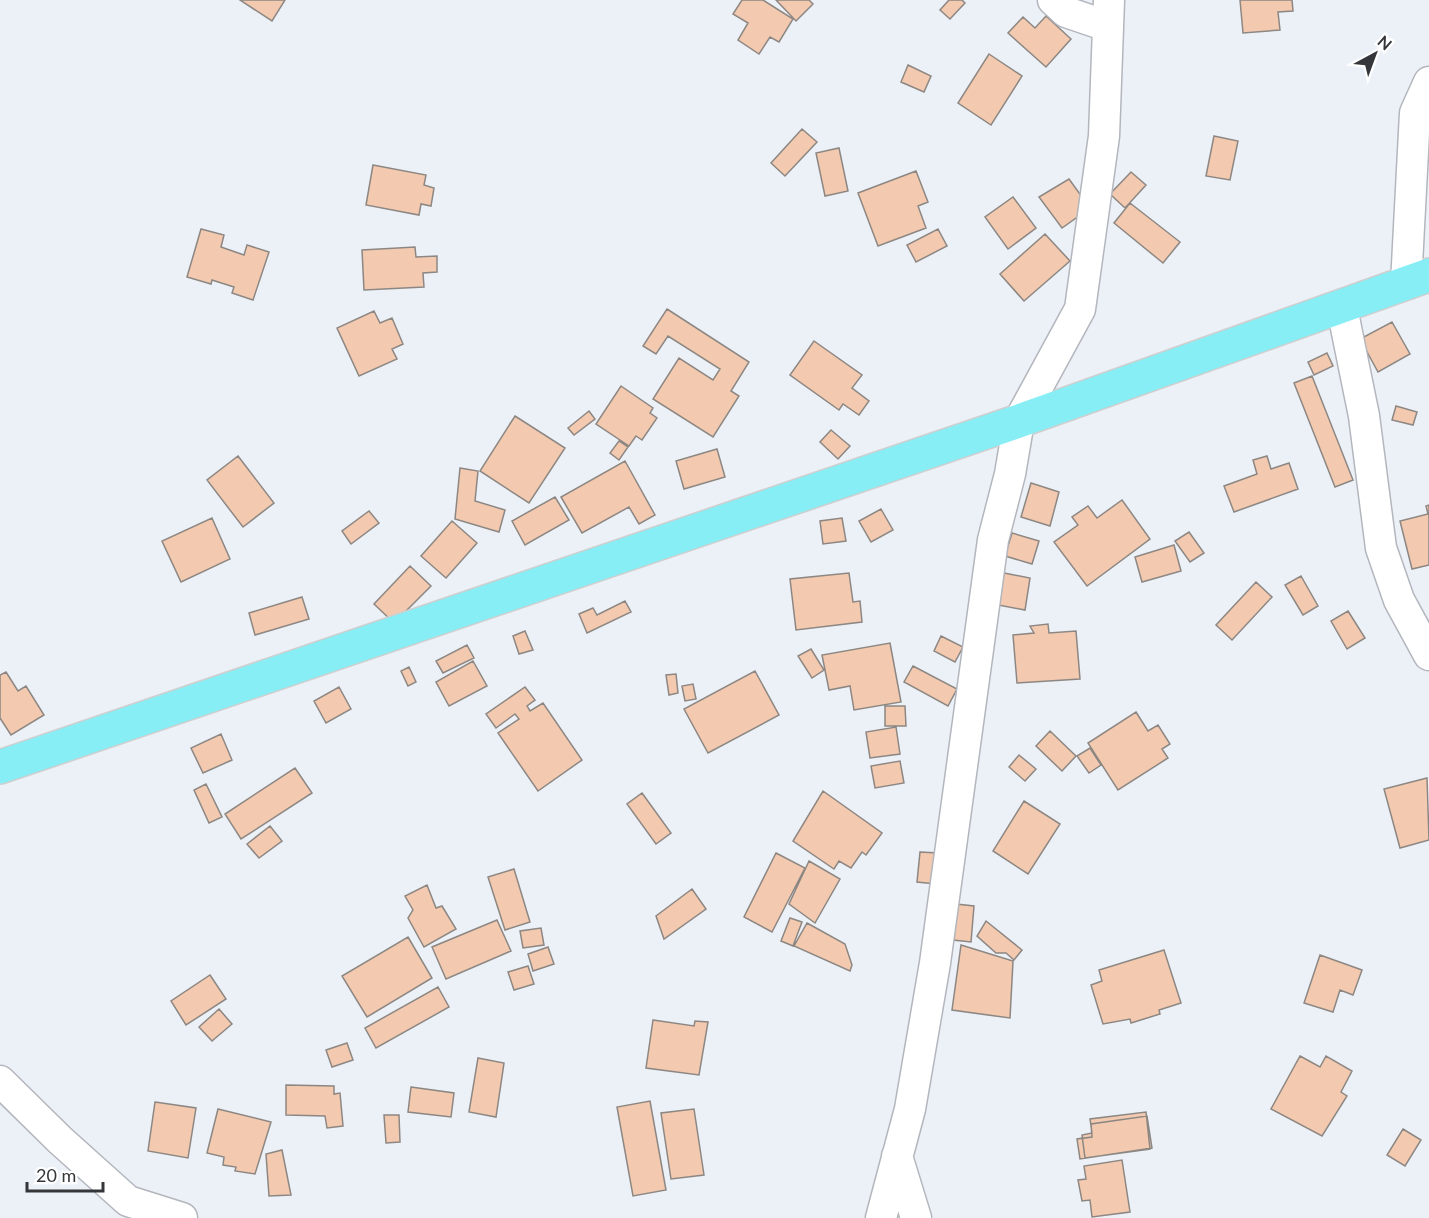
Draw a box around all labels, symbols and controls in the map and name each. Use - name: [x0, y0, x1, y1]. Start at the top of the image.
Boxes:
- north arrow: [1345, 24, 1405, 84]
- text: N: [1374, 31, 1396, 54]
- scale bar: [27, 1155, 104, 1193]
- text: 20 m: [36, 1164, 76, 1186]

